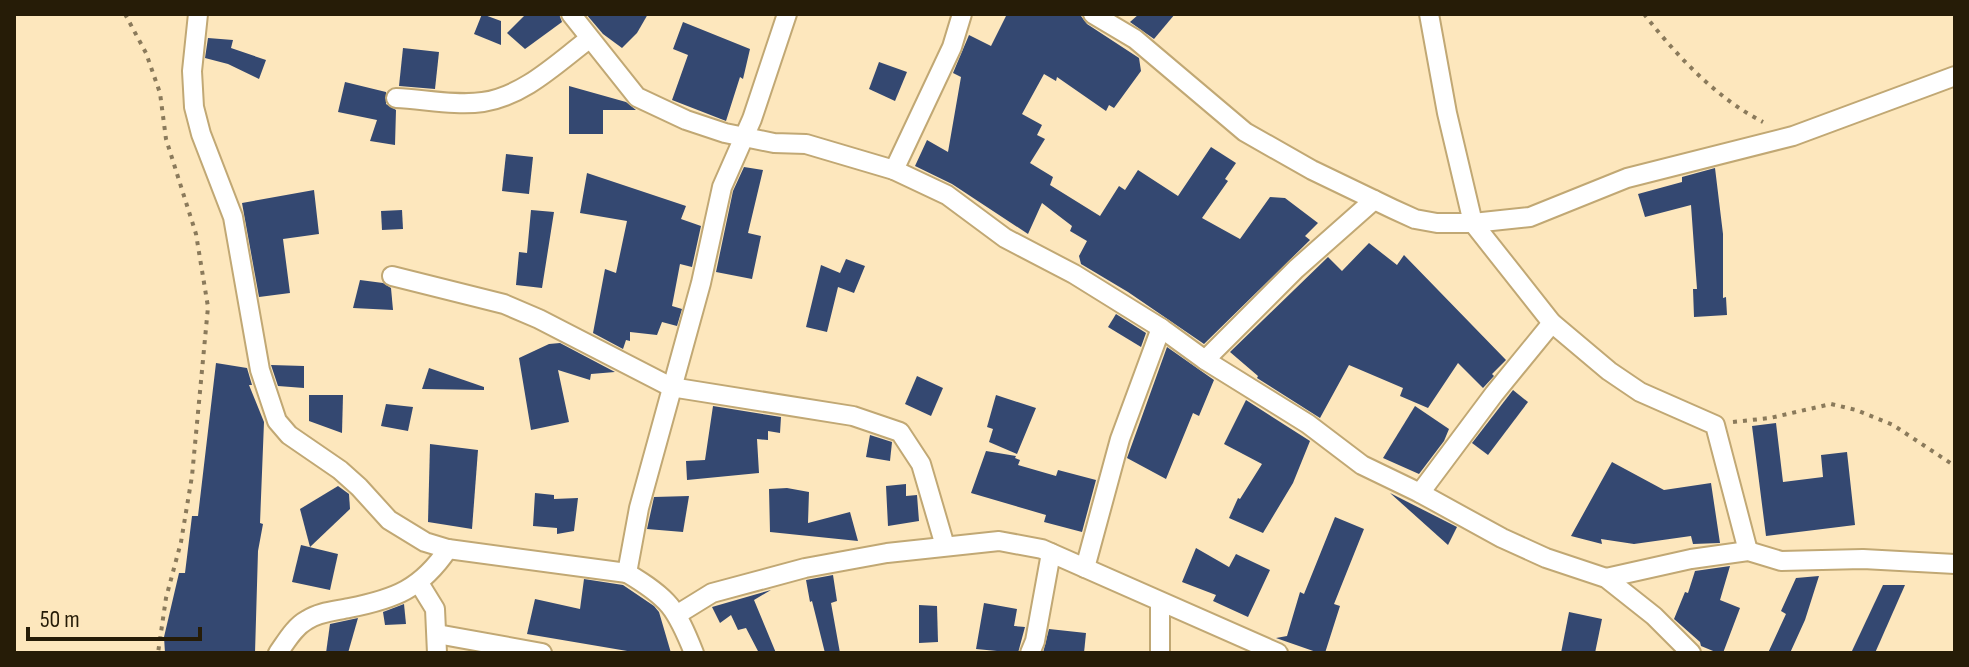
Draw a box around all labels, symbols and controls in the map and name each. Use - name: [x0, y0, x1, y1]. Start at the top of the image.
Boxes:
- scale bar: [28, 591, 200, 641]
- text: 50 m: [40, 605, 80, 634]

